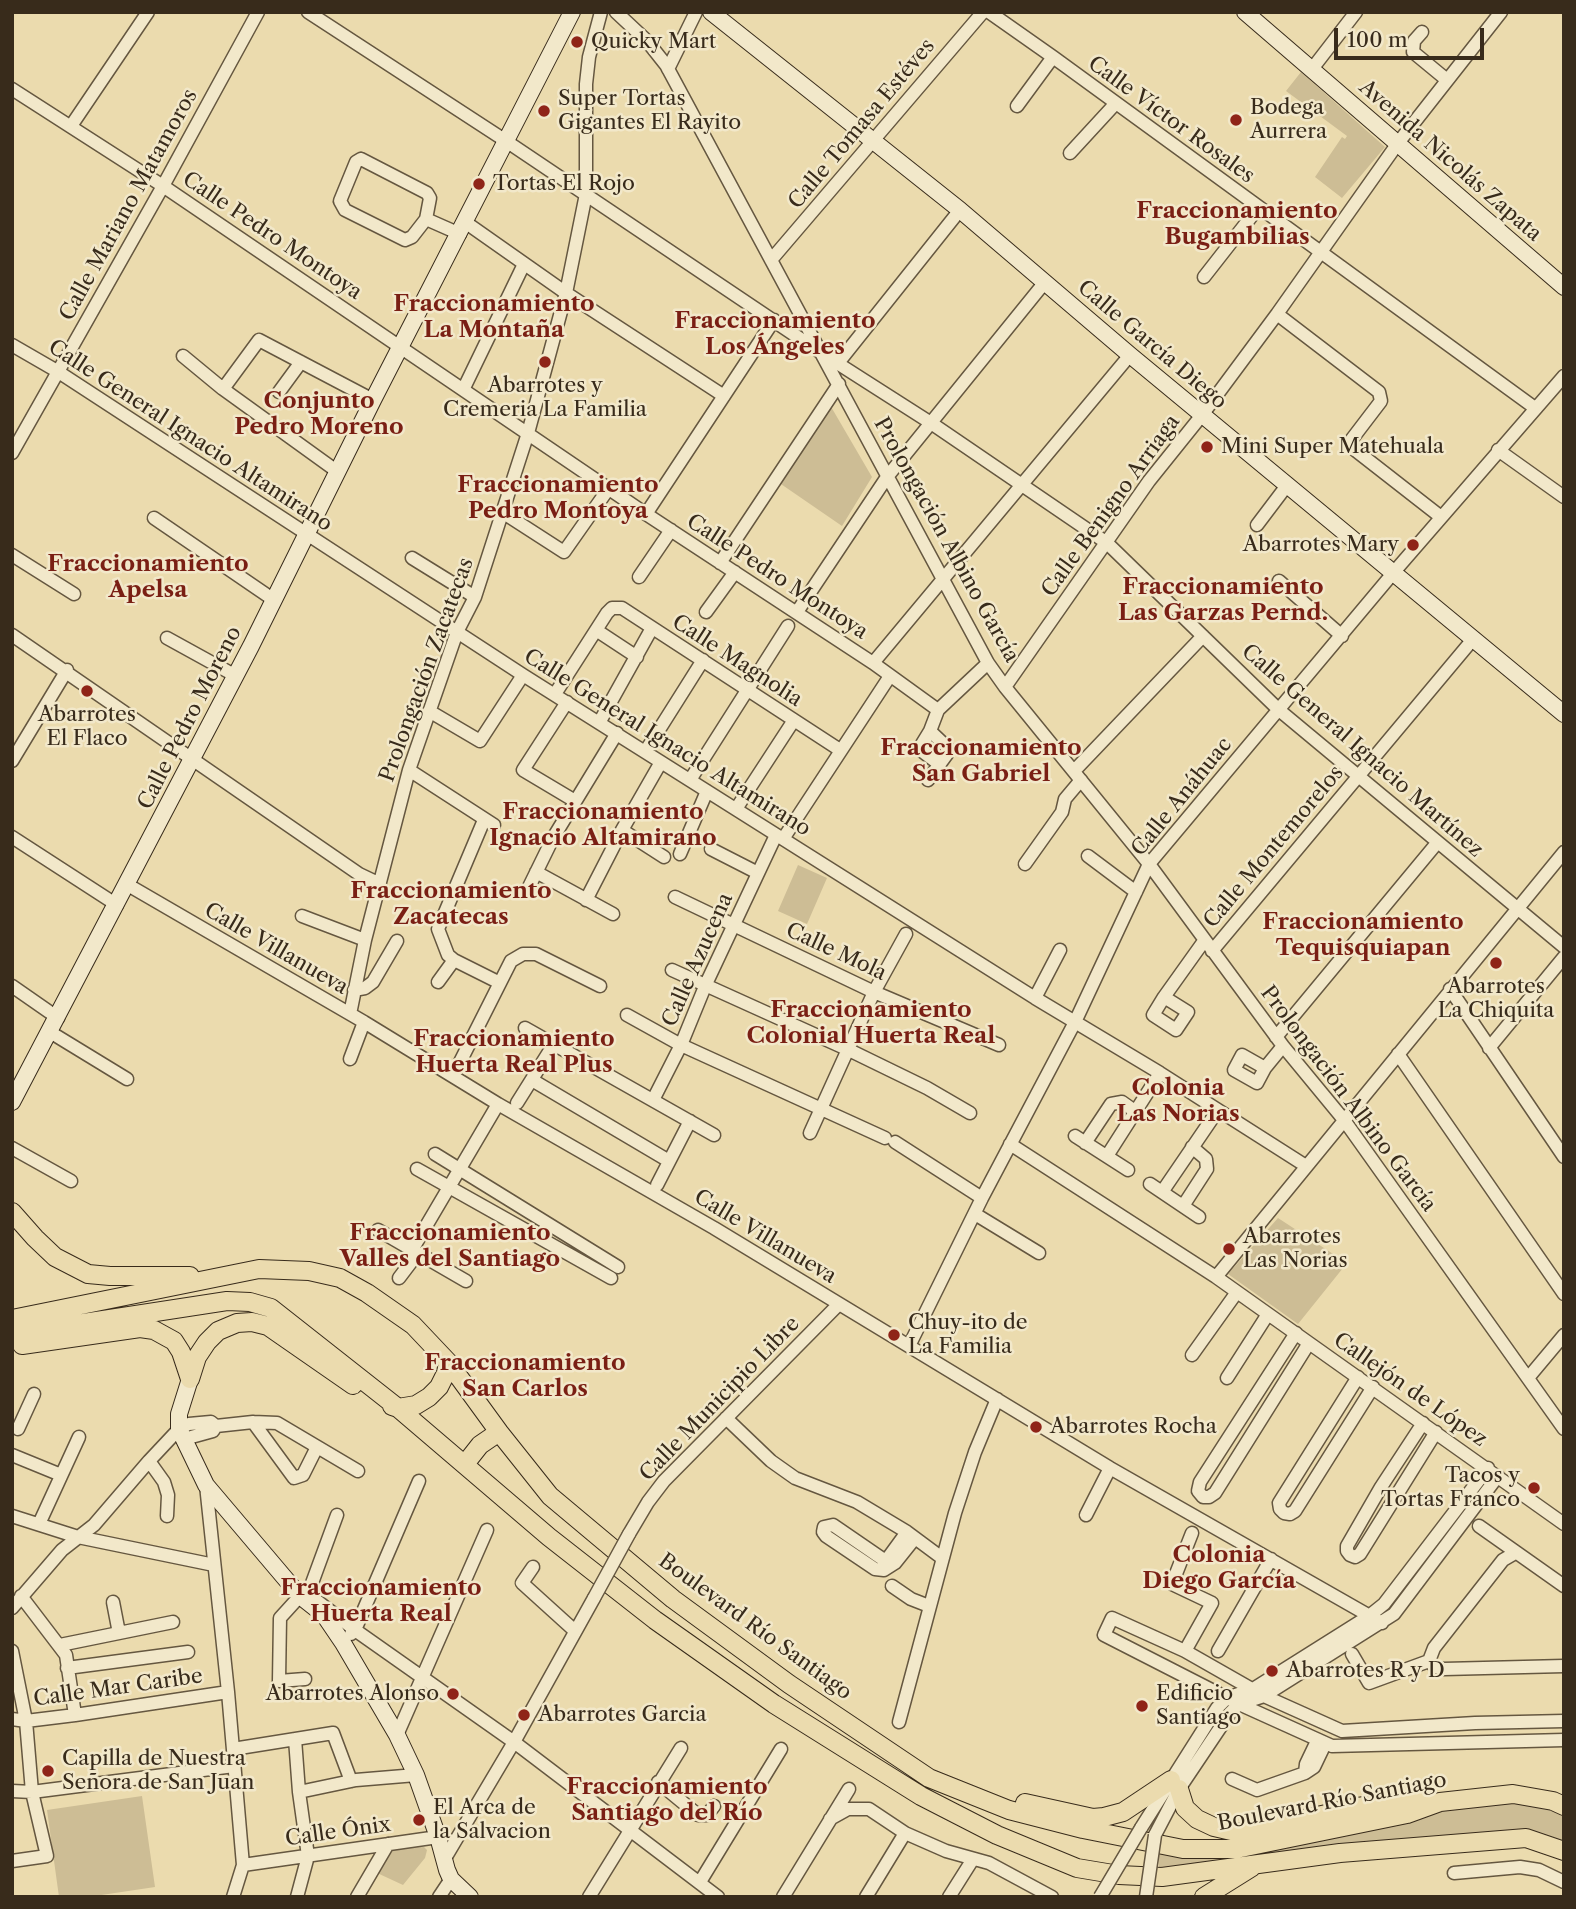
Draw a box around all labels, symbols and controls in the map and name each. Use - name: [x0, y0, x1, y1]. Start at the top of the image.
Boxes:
- scale bar: [1338, 14, 1488, 58]
- text: 100 m: [1347, 27, 1408, 52]
- place label: Quicky Mart: [591, 29, 716, 55]
- marker: Quicky Mart: [569, 34, 585, 50]
- street label: Calle Tomasa Estéves: [784, 34, 940, 214]
- street label: Calle Víctor Rosales: [1083, 51, 1259, 189]
- street label: Avenida Nicolás Zapata: [1354, 75, 1546, 247]
- street label: Calle Mariano Matamoros: [55, 85, 203, 325]
- place label: Super Tortas Gigantes El Rayito: [558, 86, 741, 136]
- place label: Bodega Aurrera: [1250, 95, 1327, 145]
- marker: Super Tortas Gigantes El Rayito: [536, 103, 552, 119]
- marker: Bodega Aurrera: [1228, 112, 1244, 128]
- street label: Calle Pedro Montoya: [178, 167, 366, 305]
- place label: Tortas El Rojo: [493, 171, 635, 197]
- marker: Tortas El Rojo: [471, 176, 487, 192]
- district label: Fraccionamiento Bugambilias: [1136, 197, 1338, 251]
- street label: Calle García Diego: [1072, 275, 1232, 415]
- district label: Fraccionamiento La Montaña: [393, 290, 595, 344]
- district label: Fraccionamiento Los Ángeles: [674, 307, 876, 361]
- street label: Calle General Ignacio Altamirano: [43, 335, 337, 537]
- marker: Abarrotes y Cremeria La Familia: [537, 354, 553, 370]
- place label: Abarrotes y Cremeria La Familia: [443, 373, 647, 423]
- district label: Conjunto Pedro Moreno: [234, 387, 404, 441]
- street label: Calle Benigno Arriaga: [1037, 410, 1185, 602]
- street label: Prolongación Albino García: [868, 413, 1024, 667]
- place label: Mini Super Matehuala: [1221, 434, 1444, 460]
- marker: Mini Super Matehuala: [1199, 439, 1215, 455]
- district label: Fraccionamiento Pedro Montoya: [457, 471, 659, 525]
- street label: Calle Pedro Montoya: [682, 509, 872, 645]
- place label: Abarrotes Mary: [1243, 532, 1399, 558]
- marker: Abarrotes Mary: [1405, 537, 1421, 553]
- district label: Fraccionamiento Apelsa: [47, 550, 249, 604]
- street label: Prolongación Zacatecas: [375, 555, 479, 785]
- district label: Fraccionamiento Las Garzas Pernd.: [1118, 573, 1328, 627]
- street label: Calle Magnolia: [667, 610, 807, 712]
- street label: Calle Pedro Moreno: [133, 622, 247, 814]
- street label: Calle General Ignacio Martínez: [1236, 639, 1488, 863]
- street label: Calle General Ignacio Altamirano: [519, 644, 815, 842]
- marker: Abarrotes El Flaco: [79, 683, 95, 699]
- place label: Abarrotes El Flaco: [38, 702, 136, 752]
- street label: Calle Anáhuac: [1127, 733, 1237, 861]
- district label: Fraccionamiento San Gabriel: [880, 734, 1082, 788]
- street label: Calle Montemorelos: [1199, 761, 1349, 933]
- district label: Fraccionamiento Ignacio Altamirano: [489, 798, 717, 852]
- district label: Fraccionamiento Zacatecas: [350, 877, 552, 931]
- street label: Calle Azucena: [657, 889, 739, 1031]
- street label: Calle Villanueva: [200, 898, 352, 1000]
- district label: Fraccionamiento Tequisquiapan: [1262, 908, 1464, 962]
- street label: Calle Mola: [782, 918, 890, 986]
- marker: Abarrotes La Chiquita: [1488, 955, 1504, 971]
- place label: Abarrotes La Chiquita: [1438, 974, 1554, 1024]
- street label: Prolongación Albino García: [1255, 981, 1441, 1217]
- district label: Fraccionamiento Colonial Huerta Real: [747, 996, 995, 1050]
- district label: Fraccionamiento Huerta Real Plus: [413, 1025, 615, 1079]
- district label: Colonia Las Norias: [1116, 1074, 1240, 1128]
- street label: Calle Villanueva: [689, 1185, 841, 1289]
- district label: Fraccionamiento Valles del Santiago: [340, 1219, 560, 1273]
- place label: Abarrotes Las Norias: [1243, 1224, 1348, 1274]
- marker: Abarrotes Las Norias: [1221, 1241, 1237, 1257]
- place label: Chuy-ito de La Familia: [908, 1310, 1028, 1360]
- street label: Calle Municipio Libre: [635, 1312, 805, 1486]
- marker: Chuy-ito de La Familia: [886, 1327, 902, 1343]
- street label: Callejón de López: [1328, 1328, 1492, 1452]
- district label: Fraccionamiento San Carlos: [424, 1349, 626, 1403]
- place label: Abarrotes Rocha: [1050, 1414, 1217, 1440]
- marker: Abarrotes Rocha: [1028, 1419, 1044, 1435]
- place label: Tacos y Tortas Franco: [1381, 1463, 1520, 1513]
- marker: Tacos y Tortas Franco: [1526, 1480, 1542, 1496]
- district label: Colonia Diego García: [1142, 1541, 1296, 1595]
- street label: Boulevard Río Santiago: [654, 1548, 856, 1706]
- district label: Fraccionamiento Huerta Real: [280, 1574, 482, 1628]
- place label: Abarrotes R y D: [1286, 1658, 1445, 1684]
- marker: Abarrotes R y D: [1264, 1663, 1280, 1679]
- street label: Calle Mar Caribe: [32, 1664, 204, 1712]
- place label: Abarrotes Alonso: [266, 1681, 439, 1707]
- place label: Edificio Santiago: [1156, 1681, 1241, 1731]
- marker: Abarrotes Alonso: [445, 1686, 461, 1702]
- marker: Edificio Santiago: [1134, 1698, 1150, 1714]
- place label: Abarrotes Garcia: [538, 1702, 707, 1728]
- marker: Abarrotes Garcia: [516, 1707, 532, 1723]
- place label: Capilla de Nuestra Señora de San Juan: [62, 1746, 254, 1796]
- marker: Capilla de Nuestra Señora de San Juan: [40, 1763, 56, 1779]
- street label: Boulevard Río Santiago: [1215, 1767, 1449, 1837]
- district label: Fraccionamiento Santiago del Río: [566, 1773, 768, 1827]
- place label: El Arca de la Salvacion: [433, 1795, 551, 1845]
- street label: Calle Ónix: [284, 1812, 392, 1852]
- marker: El Arca de la Salvacion: [411, 1812, 427, 1828]

